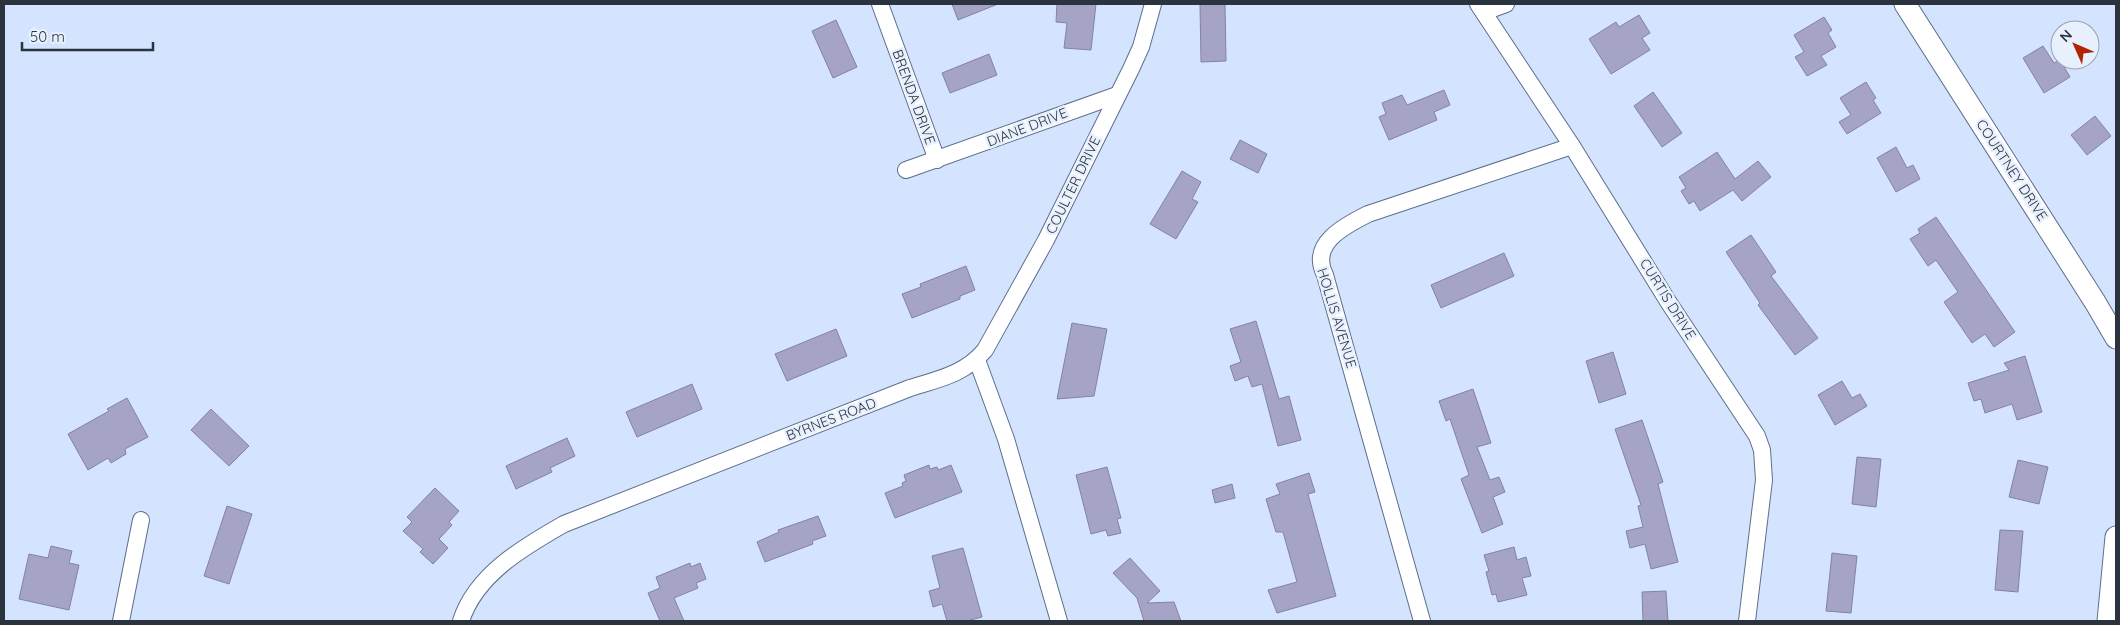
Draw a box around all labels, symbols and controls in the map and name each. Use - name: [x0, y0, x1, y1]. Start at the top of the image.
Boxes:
- scale bar: [22, 20, 154, 52]
- north arrow: [2050, 20, 2100, 70]
- text: N: [2056, 26, 2076, 46]
- text: 50 m: [30, 27, 65, 46]
- street label: BRENDA DRIVE: [888, 47, 940, 147]
- street label: DIANE DRIVE: [984, 103, 1070, 151]
- street label: COURTNEY DRIVE: [1972, 116, 2052, 224]
- street label: COULTER DRIVE: [1042, 133, 1104, 237]
- street label: CURTIS DRIVE: [1636, 255, 1700, 343]
- street label: HOLLIS AVENUE: [1313, 266, 1361, 370]
- street label: BYRNES ROAD: [783, 394, 879, 444]

